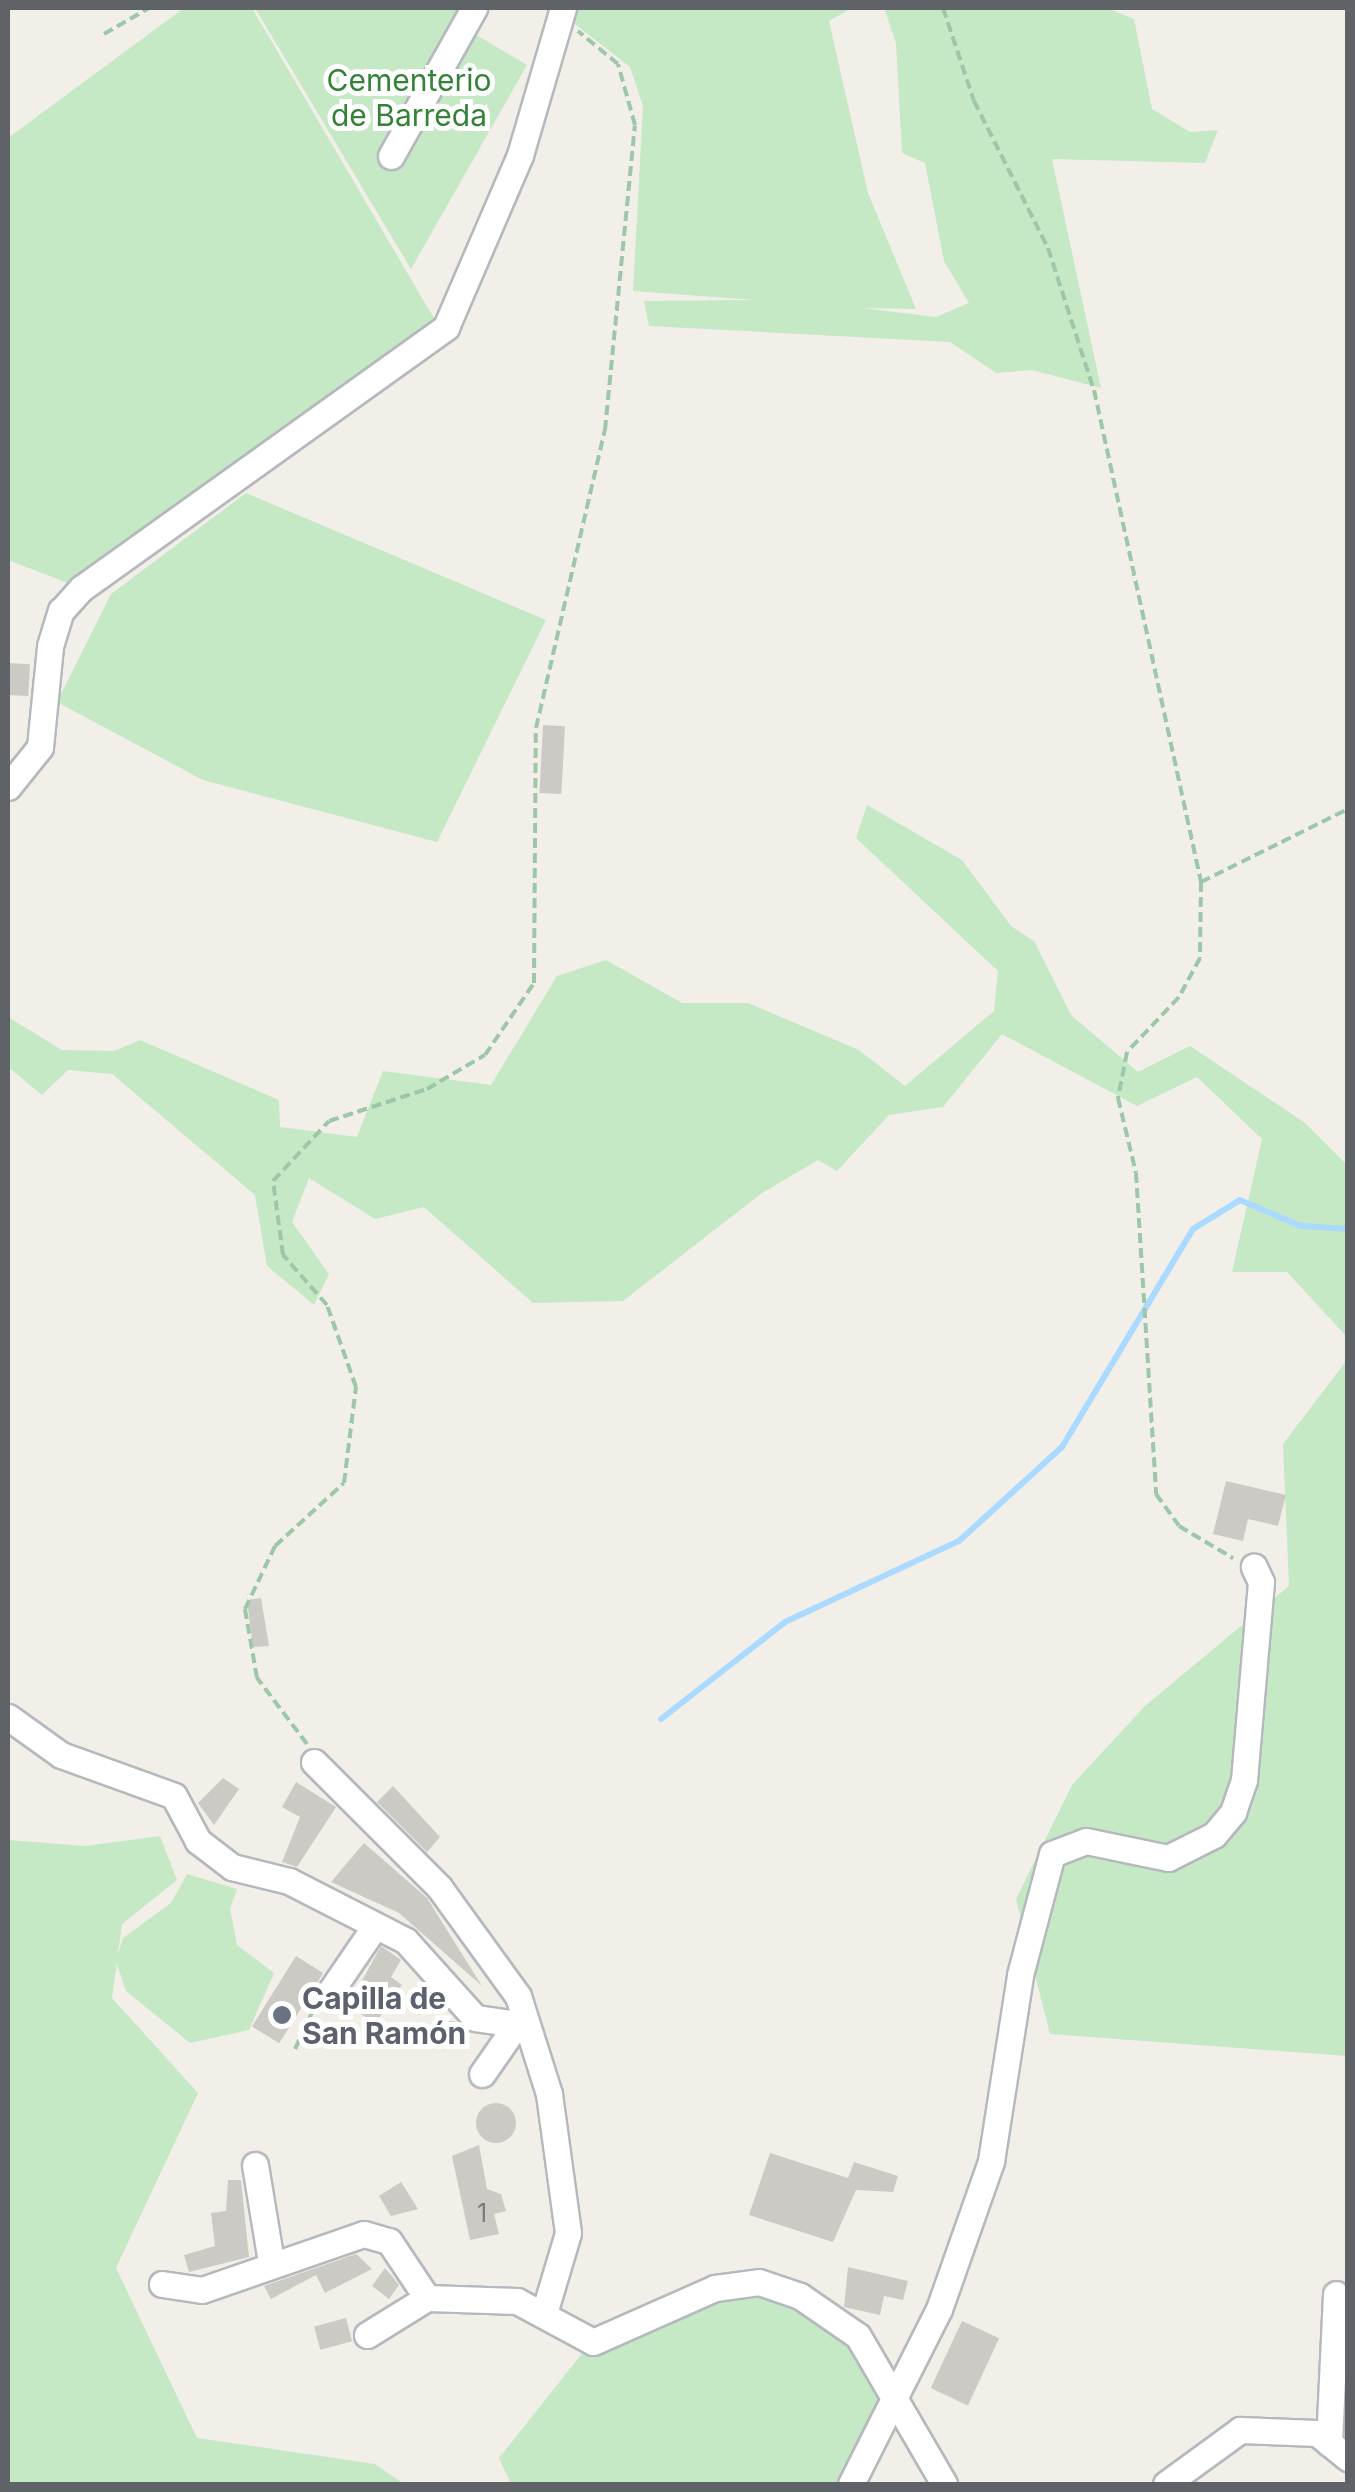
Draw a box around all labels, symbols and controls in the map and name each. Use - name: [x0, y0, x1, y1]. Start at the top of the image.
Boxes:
- park label: Cementerio de Barreda: [327, 62, 491, 132]
- place label: Capilla de San Ramón: [302, 1980, 466, 2050]
- marker: Capilla de San Ramón: [271, 2004, 293, 2026]
- house number: 1: [477, 2198, 487, 2228]

